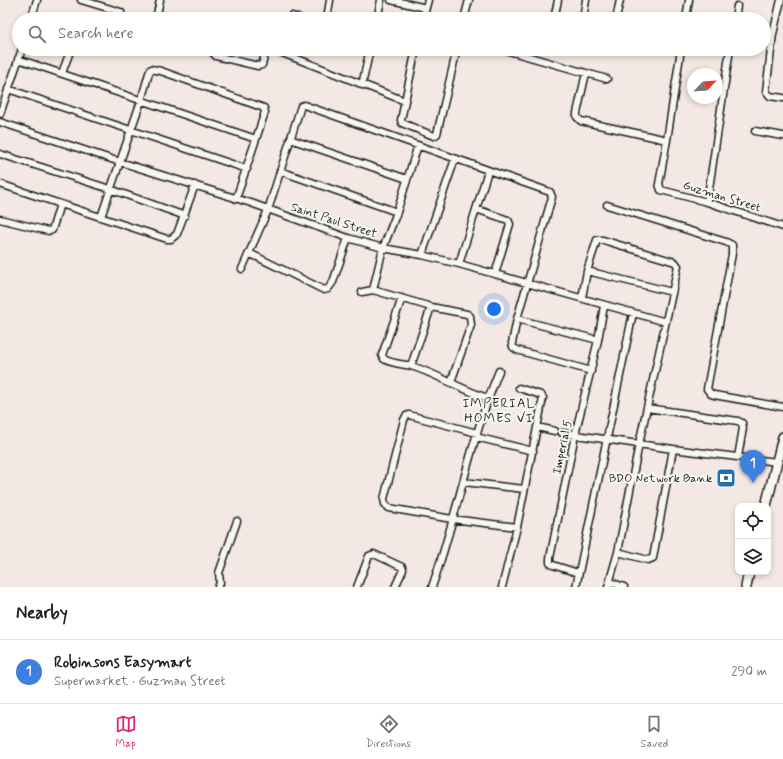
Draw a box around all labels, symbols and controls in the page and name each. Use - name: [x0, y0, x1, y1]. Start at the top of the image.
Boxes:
- search box: [12, 12, 771, 56]
- icon: search: [26, 23, 48, 45]
- text: Search here: [58, 24, 134, 44]
- north arrow: [687, 68, 723, 104]
- street label: Guzman Street: [681, 178, 763, 217]
- street label: Saint Paul Street: [289, 200, 379, 242]
- your location: [484, 299, 504, 319]
- district label: IMPERIAL HOMES VI: [463, 395, 535, 427]
- street label: Imperial 5: [549, 419, 577, 476]
- pin: 1: [740, 450, 766, 483]
- bank icon: BDO Network Bank: [715, 467, 737, 489]
- place label: BDO Network Bank: [609, 471, 712, 487]
- map controls: [735, 503, 771, 575]
- button: locate: [735, 503, 771, 539]
- button: layers: [735, 539, 771, 575]
- text: Nearby: [16, 602, 68, 624]
- text: Robinsons Easymart: [54, 653, 191, 673]
- text: 1: [26, 663, 32, 680]
- text: 290 m: [731, 663, 767, 680]
- text: Supermarket · Guzman Street: [54, 673, 225, 690]
- tab: Map: [115, 713, 137, 751]
- tab: Directions: [366, 713, 411, 751]
- tab: Saved: [641, 713, 668, 751]

